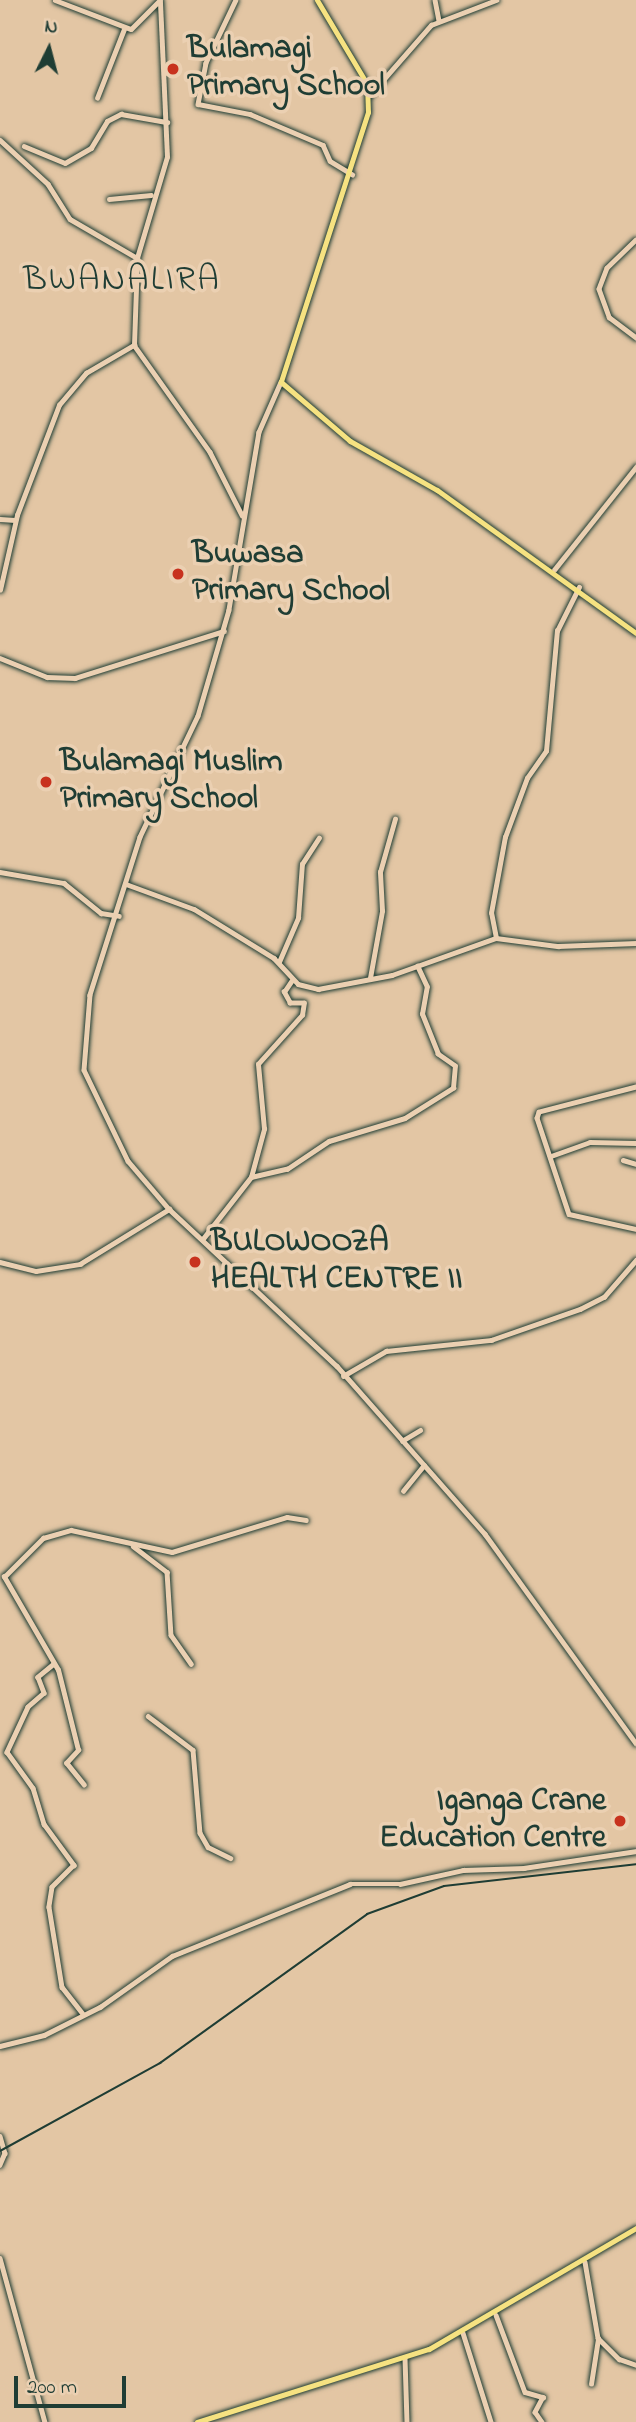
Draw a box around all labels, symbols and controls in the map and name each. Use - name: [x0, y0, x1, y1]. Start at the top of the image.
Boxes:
- north arrow: [14, 14, 84, 84]
- text: N: [43, 14, 59, 42]
- place label: Bulamagi Primary School: [187, 32, 385, 107]
- marker: Bulamagi Primary School: [165, 61, 181, 77]
- district label: BWANALIRA: [24, 260, 220, 302]
- place label: Buwasa Primary School: [192, 537, 390, 612]
- marker: Buwasa Primary School: [170, 566, 186, 582]
- place label: Bulamagi Muslim Primary School: [60, 745, 283, 820]
- marker: Bulamagi Muslim Primary School: [38, 774, 54, 790]
- place label: BULOWOOZA HEALTH CENTRE II: [211, 1225, 462, 1300]
- marker: BULOWOOZA HEALTH CENTRE II: [185, 1252, 205, 1272]
- place label: Iganga Crane Education Centre: [379, 1784, 606, 1859]
- marker: Iganga Crane Education Centre: [612, 1813, 628, 1829]
- scale bar: [18, 2362, 130, 2406]
- text: 200 m: [27, 2373, 77, 2403]

